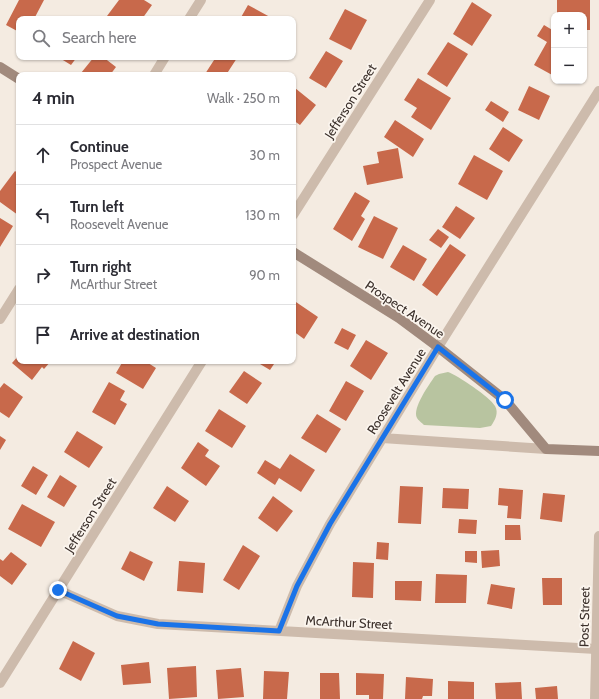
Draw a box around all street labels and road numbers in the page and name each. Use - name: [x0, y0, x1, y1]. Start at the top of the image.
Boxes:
- street label: Jefferson Street: [320, 60, 380, 142]
- street label: Prospect Avenue: [362, 277, 448, 342]
- street label: Roosevelt Avenue: [363, 345, 429, 437]
- street label: Jefferson Street: [60, 474, 120, 556]
- street label: Post Street: [575, 586, 593, 647]
- street label: McArthur Street: [305, 612, 394, 632]

